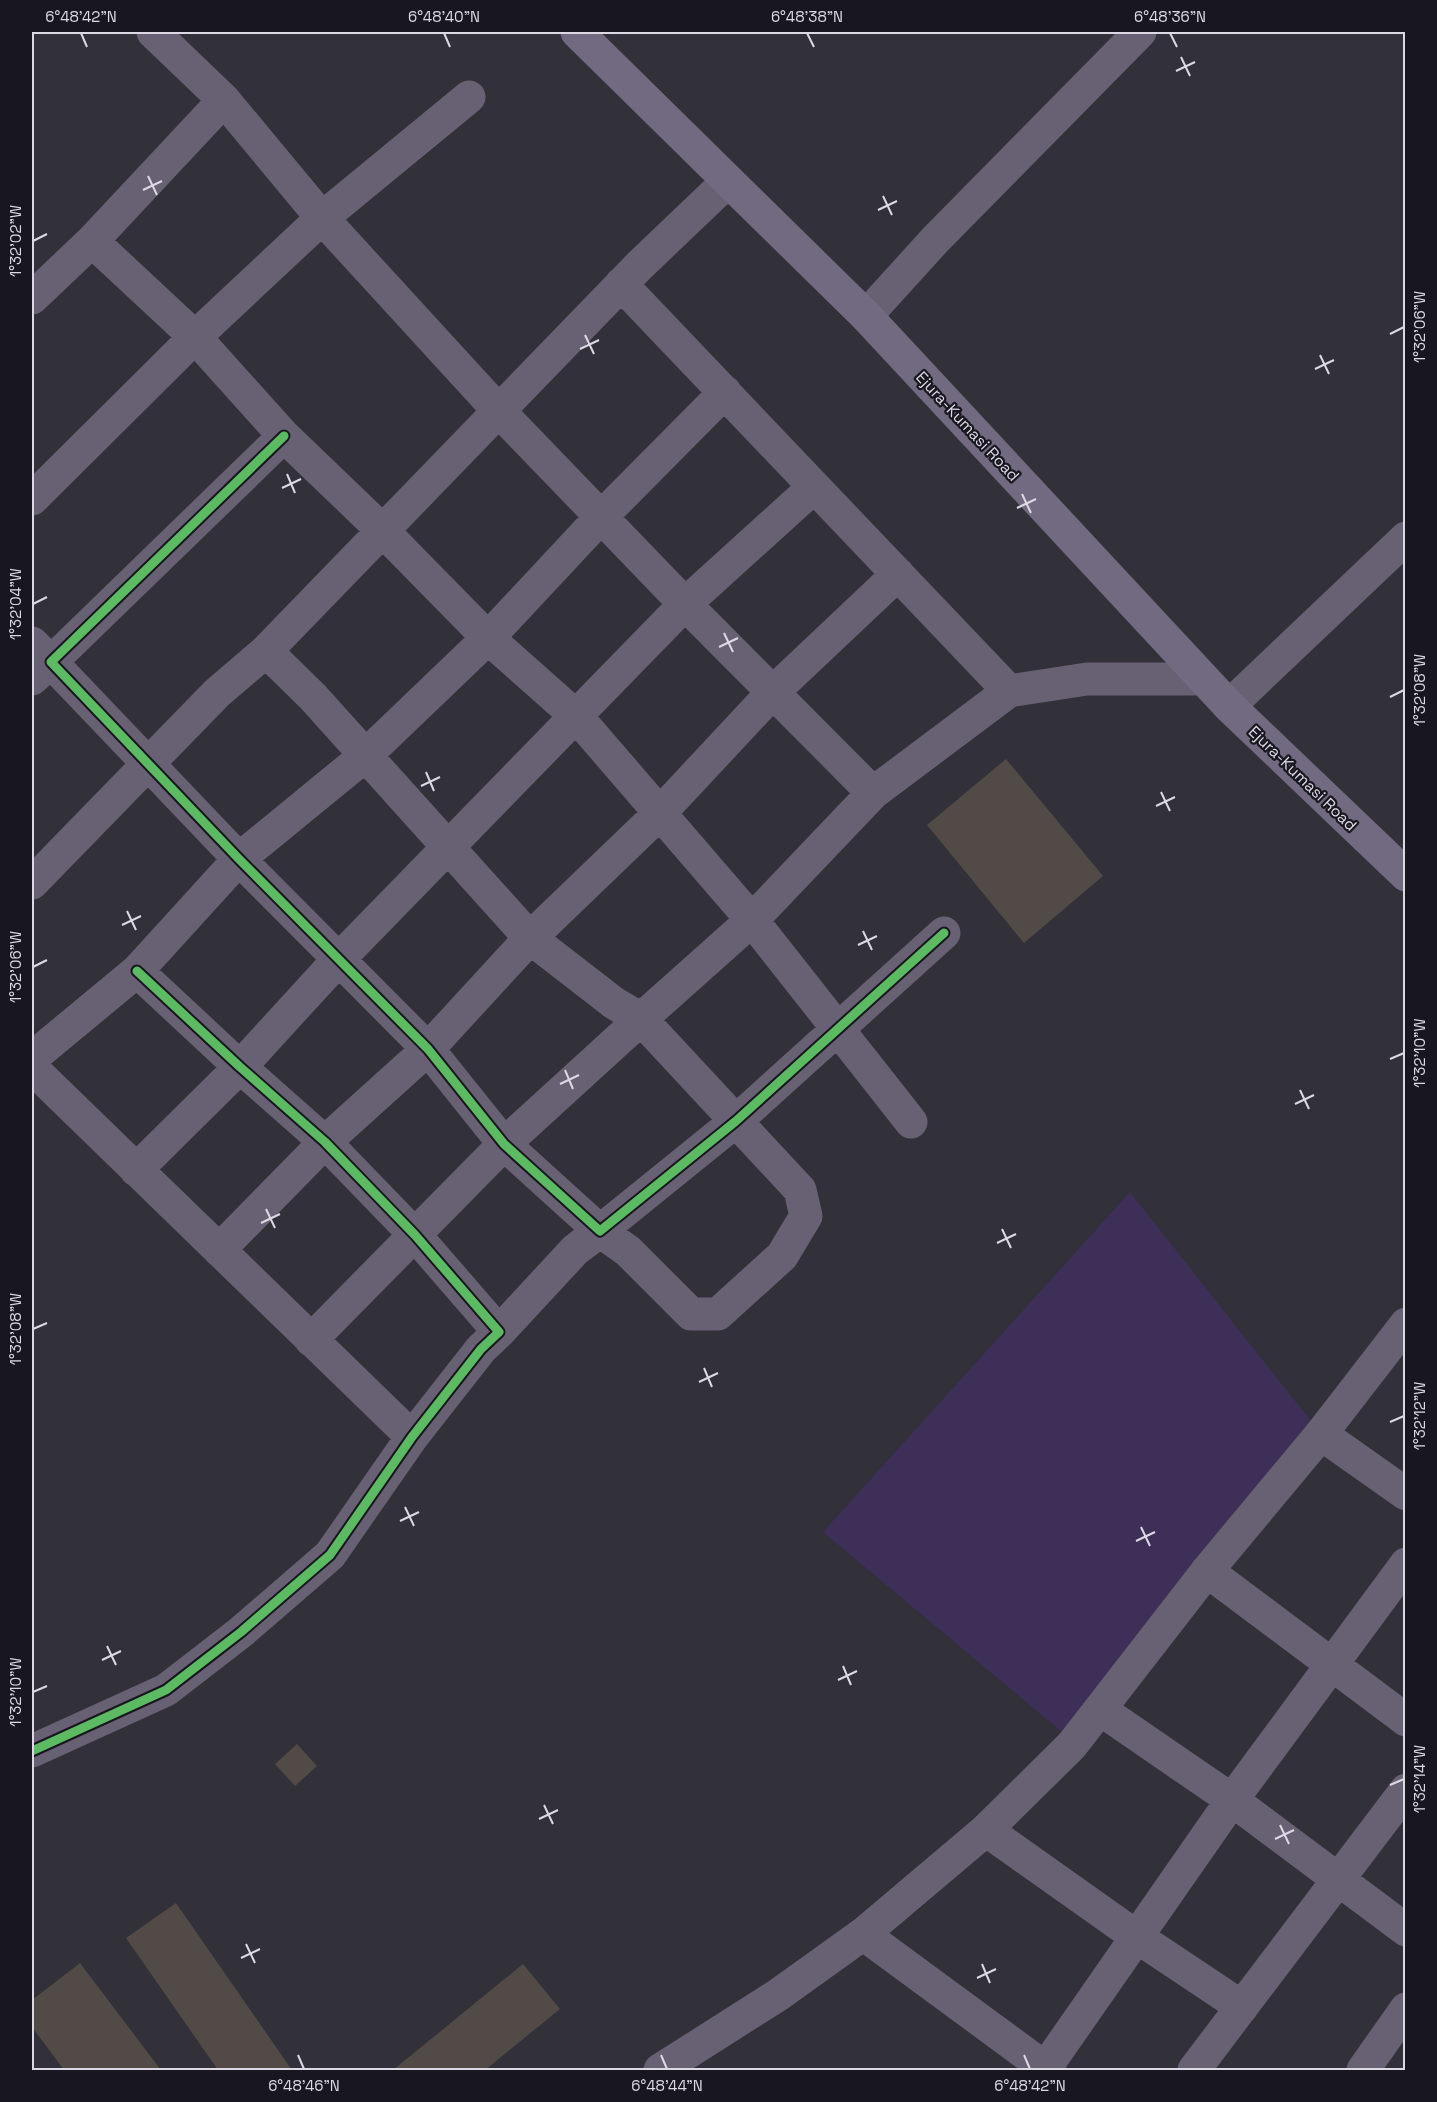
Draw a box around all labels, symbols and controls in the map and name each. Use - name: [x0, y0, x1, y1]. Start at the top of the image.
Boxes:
- text: 6°48'42"N: [45, 7, 117, 26]
- text: 6°48'40"N: [408, 7, 480, 26]
- text: 6°48'38"N: [771, 7, 843, 26]
- text: 6°48'36"N: [1134, 7, 1206, 26]
- text: 1°32'02"W: [6, 205, 25, 277]
- text: 1°32'06"W: [1410, 291, 1429, 363]
- street label: Ejura-Kumasi Road: [911, 367, 1024, 486]
- text: 1°32'04"W: [6, 568, 25, 640]
- text: 1°32'08"W: [1410, 654, 1429, 726]
- street label: Ejura-Kumasi Road: [1244, 721, 1361, 836]
- text: 1°32'06"W: [6, 931, 25, 1003]
- text: 1°32'10"W: [1410, 1018, 1429, 1088]
- text: 1°32'08"W: [6, 1293, 25, 1365]
- text: 1°32'12"W: [1410, 1382, 1429, 1450]
- text: 1°32'10"W: [6, 1657, 25, 1727]
- text: 1°32'14"W: [1410, 1745, 1429, 1813]
- text: 6°48'46"N: [268, 2076, 340, 2095]
- text: 6°48'44"N: [631, 2076, 703, 2095]
- text: 6°48'42"N: [994, 2076, 1066, 2095]

